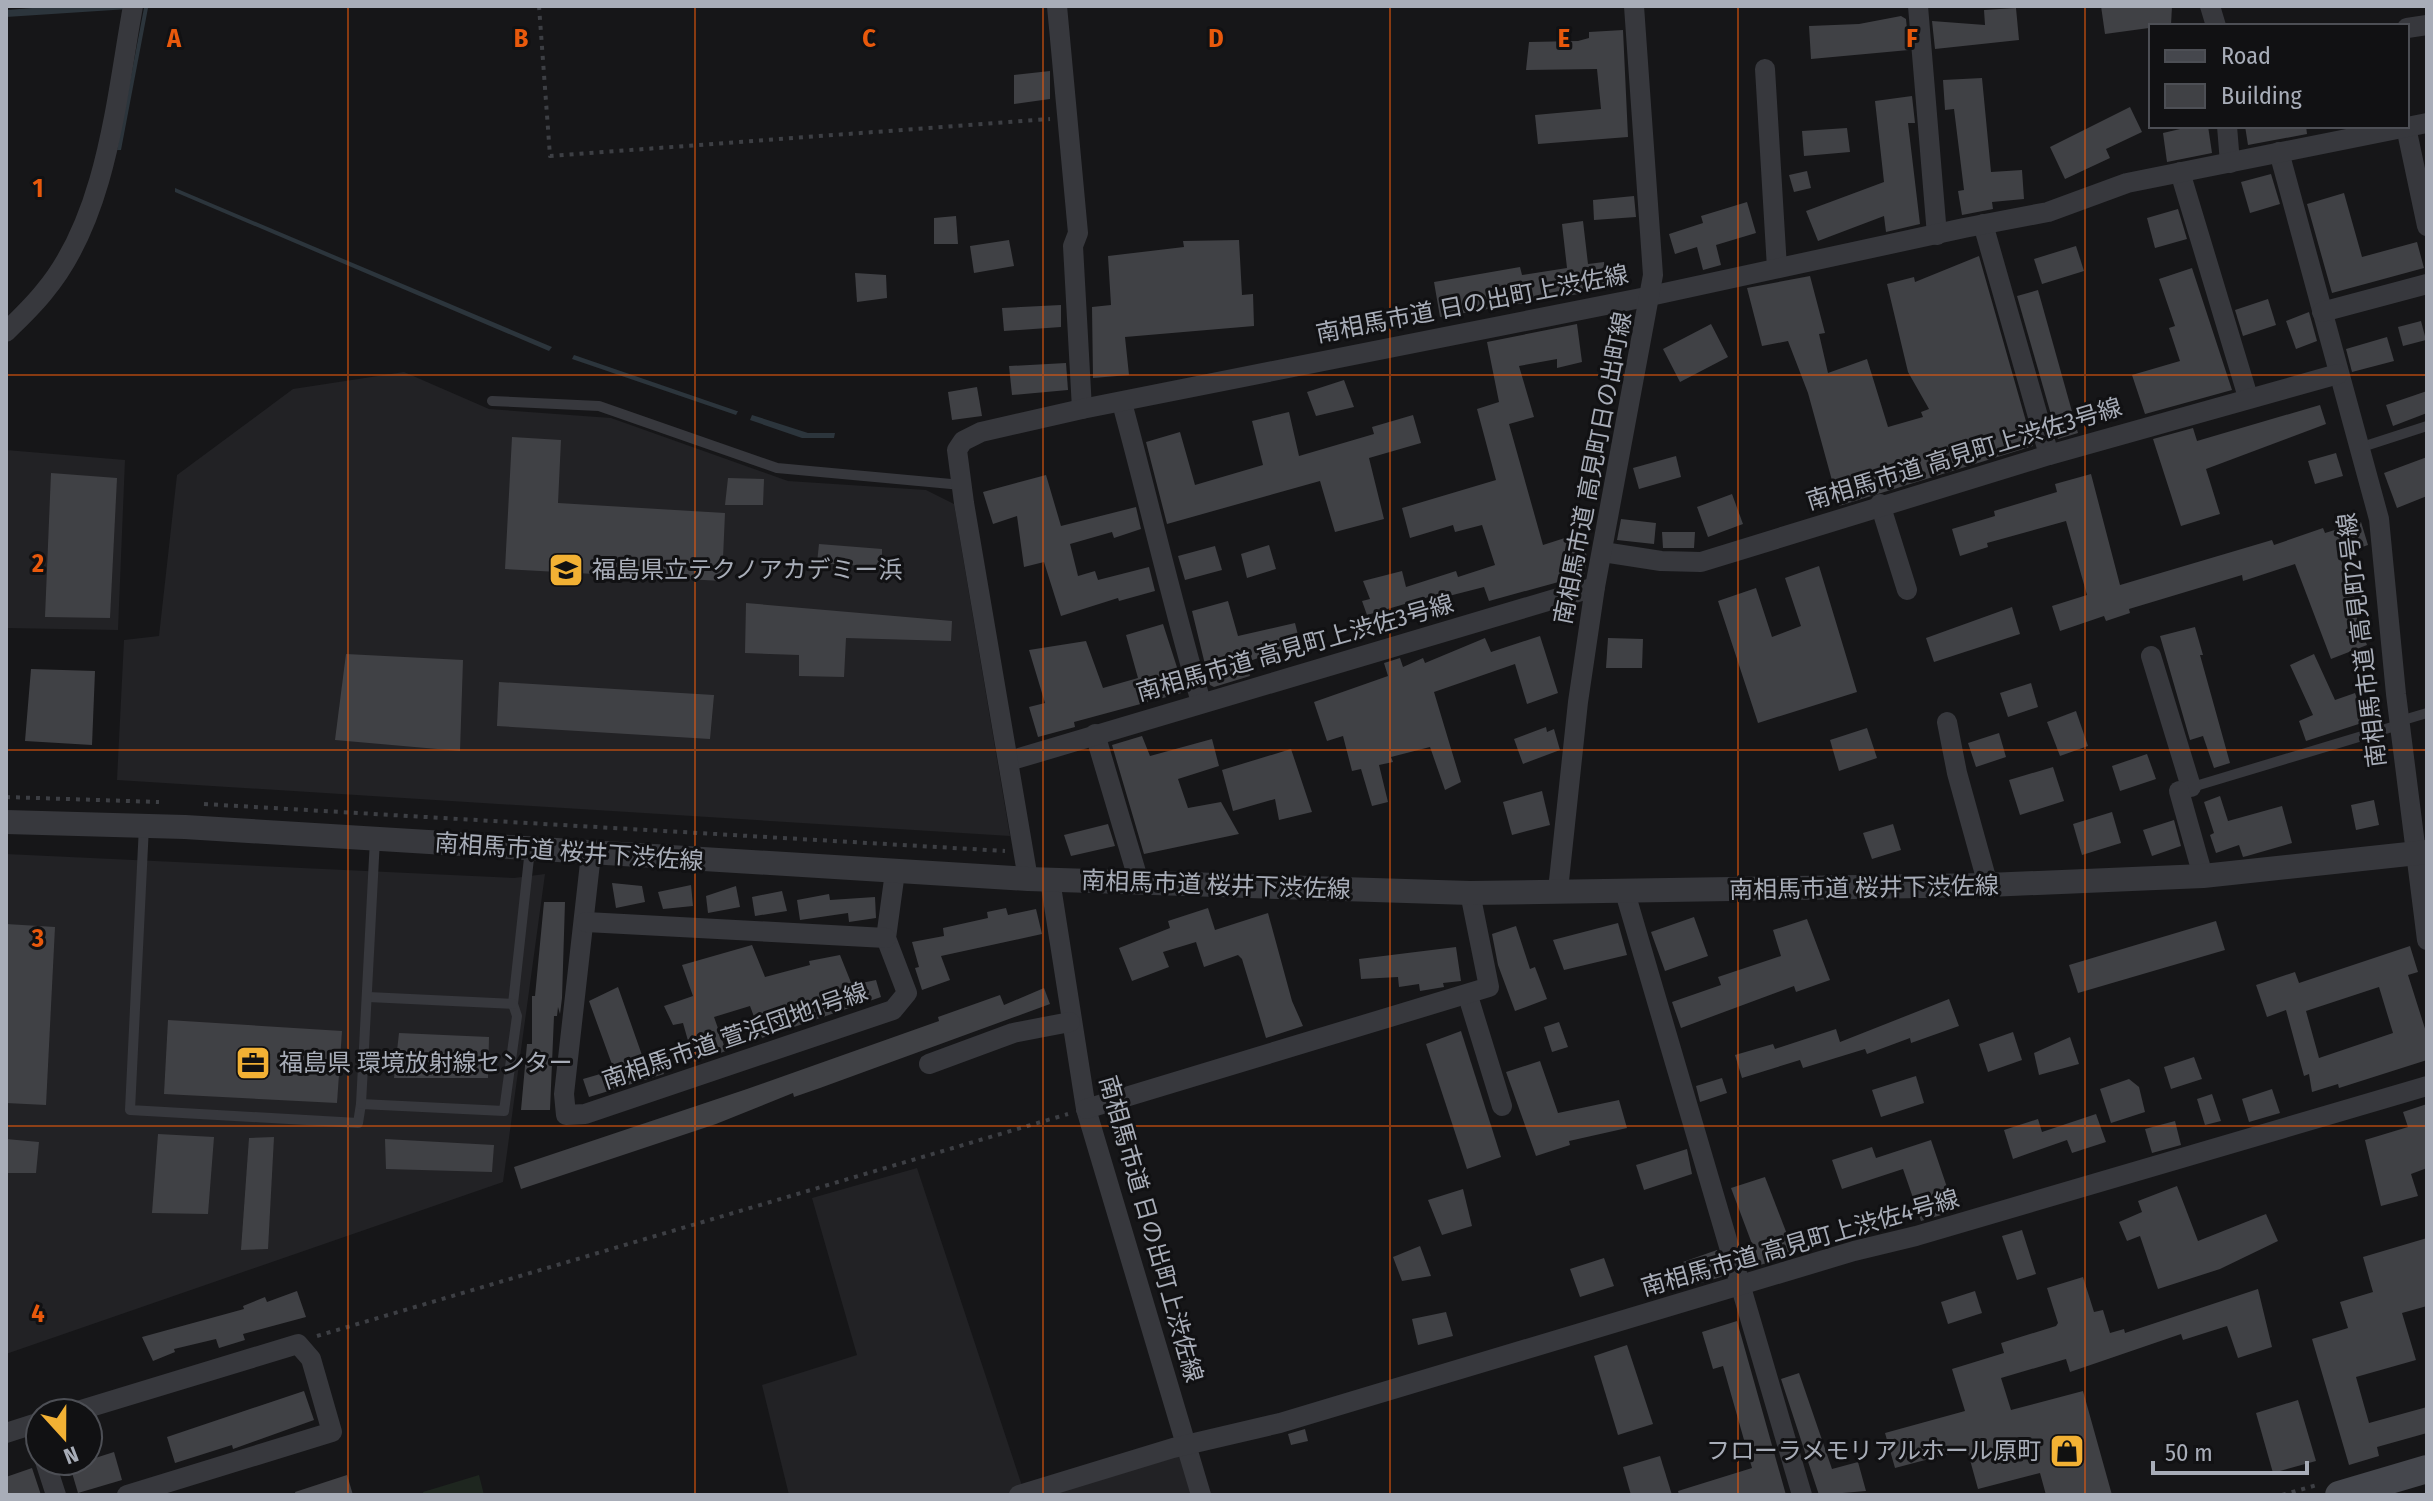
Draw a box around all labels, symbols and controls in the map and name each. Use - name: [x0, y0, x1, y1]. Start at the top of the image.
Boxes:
- text: A: [166, 23, 182, 54]
- text: B: [514, 23, 529, 54]
- text: C: [862, 23, 876, 54]
- text: D: [1208, 23, 1224, 54]
- text: E: [1558, 23, 1570, 54]
- text: F: [1906, 23, 1918, 54]
- legend: [2149, 24, 2409, 128]
- text: Road: [2221, 42, 2271, 70]
- text: Building: [2221, 82, 2303, 110]
- text: 1: [33, 173, 44, 204]
- street label: 南相馬市道 日の出町上渋佐線: [1313, 260, 1631, 348]
- street label: 南相馬市道 高見町日の出町線: [1549, 309, 1637, 627]
- street label: 南相馬市道 高見町上渋佐3号線: [1803, 393, 2125, 515]
- street label: 南相馬市道 高見町2号線: [2332, 511, 2392, 769]
- text: 2: [31, 548, 44, 579]
- school or university icon: 福島県立テクノアカデミー浜: [547, 551, 585, 589]
- place label: 福島県立テクノアカデミー浜: [592, 556, 903, 584]
- street label: 南相馬市道 高見町上渋佐3号線: [1133, 589, 1457, 707]
- street label: 南相馬市道 桜井下渋佐線: [434, 829, 704, 875]
- street label: 南相馬市道 桜井下渋佐線: [1081, 866, 1351, 904]
- street label: 南相馬市道 桜井下渋佐線: [1729, 872, 1999, 904]
- text: 3: [31, 923, 44, 954]
- street label: 南相馬市道 萱浜団地1号線: [599, 977, 871, 1095]
- office icon: 福島県 環境放射線センター: [234, 1044, 272, 1082]
- place label: 福島県 環境放射線センター: [279, 1049, 573, 1077]
- street label: 南相馬市道 日の出町上渋佐線: [1094, 1072, 1208, 1386]
- street label: 南相馬市道 高見町上渋佐4号線: [1638, 1184, 1962, 1302]
- text: 4: [31, 1298, 45, 1329]
- north arrow: [24, 1397, 104, 1477]
- scale bar: [2153, 1425, 2307, 1475]
- shop icon: フローラメモリアルホール原町: [2048, 1432, 2086, 1470]
- place label: フローラメモリアルホール原町: [1706, 1437, 2041, 1465]
- text: 50 m: [2165, 1439, 2213, 1467]
- text: N: [60, 1440, 82, 1470]

